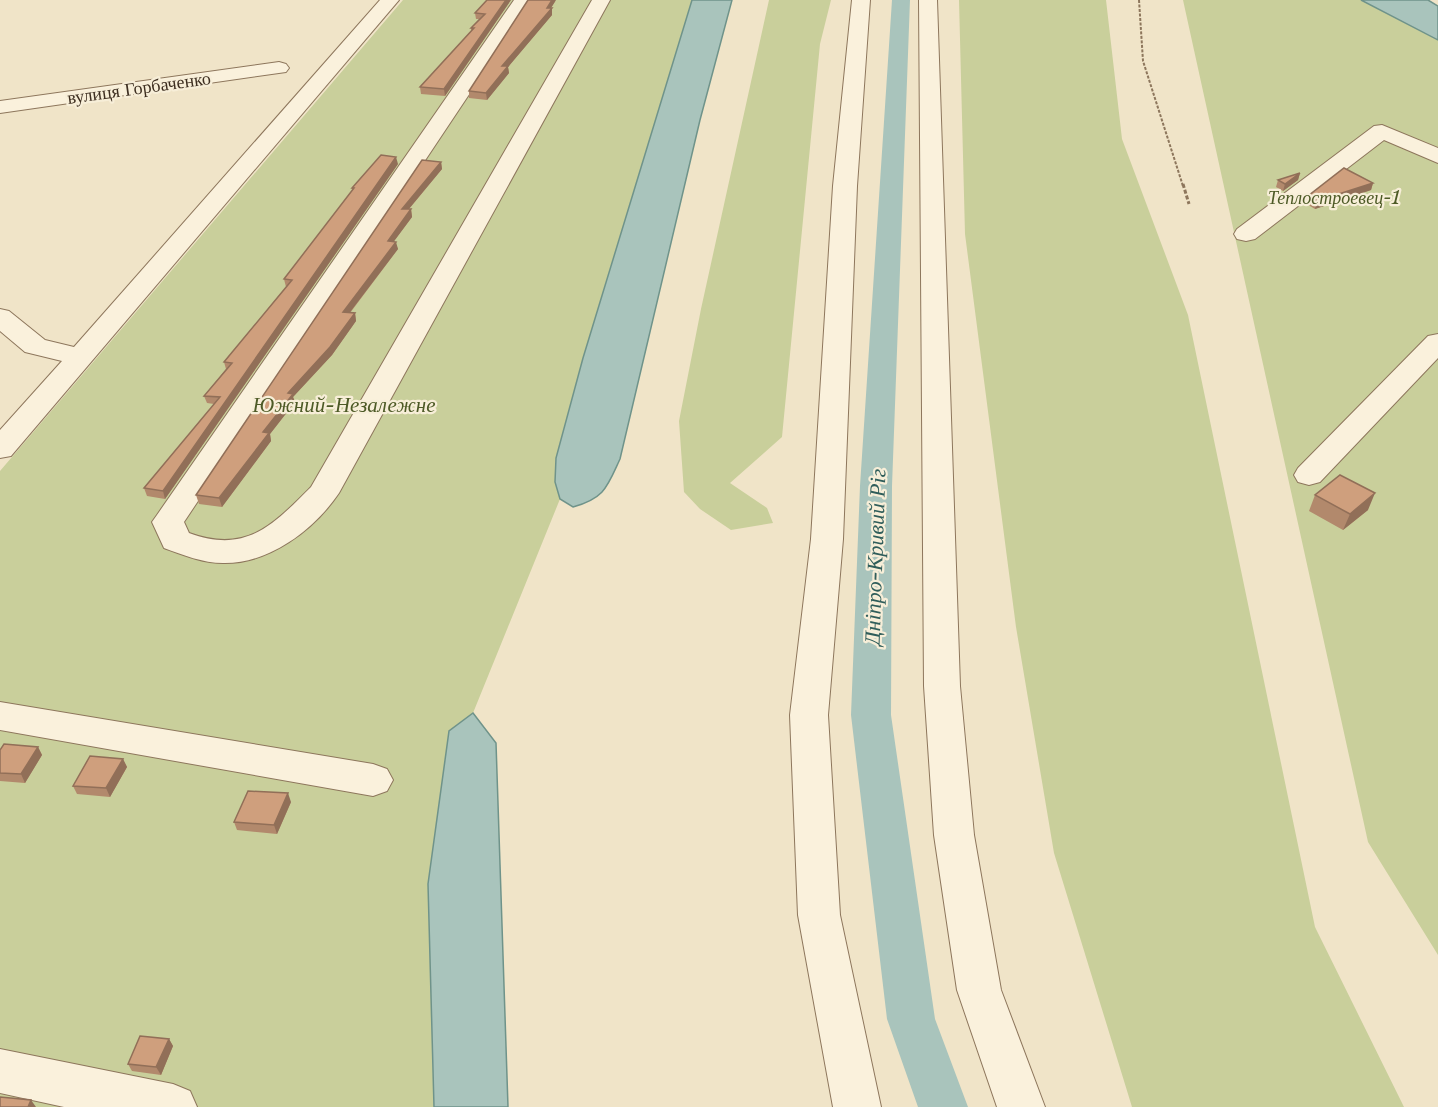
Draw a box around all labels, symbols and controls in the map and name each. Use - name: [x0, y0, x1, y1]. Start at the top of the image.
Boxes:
- street label: вулиця Горбаченко: [66, 67, 212, 109]
- park label: Теплостроевец-1: [1268, 187, 1400, 209]
- park label: Южний-Незалежне: [251, 392, 436, 418]
- water label: Дніпро-Кривий Ріг: [858, 468, 892, 648]

